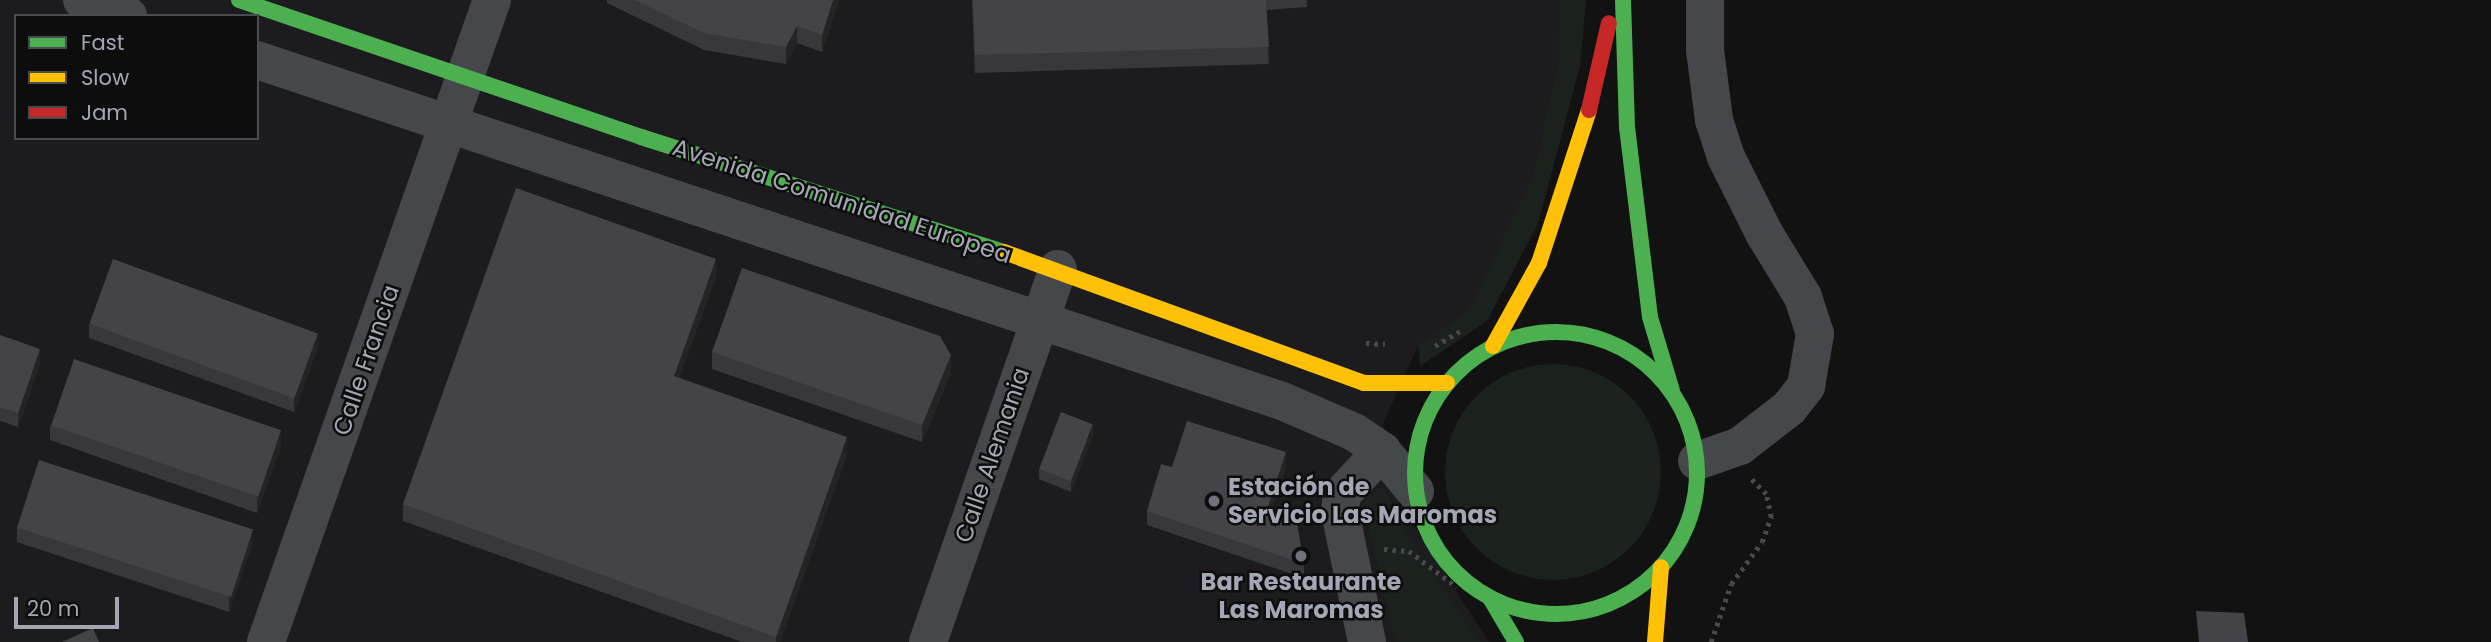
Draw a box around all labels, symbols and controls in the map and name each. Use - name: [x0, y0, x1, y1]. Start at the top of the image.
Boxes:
- legend: [14, 14, 259, 140]
- text: Fast: [81, 28, 124, 57]
- text: Slow: [81, 63, 129, 92]
- text: Jam: [81, 98, 128, 127]
- street label: Avenida Comunidad Europea: [669, 133, 1015, 269]
- street label: Calle Francia: [327, 281, 405, 439]
- street label: Calle Alemania: [949, 364, 1035, 546]
- place label: Estación de Servicio Las Maromas: [1228, 473, 1497, 529]
- marker: Estación de Servicio Las Maromas: [1206, 493, 1222, 509]
- marker: Bar Restaurante Las Maromas: [1293, 548, 1309, 564]
- place label: Bar Restaurante Las Maromas: [1201, 568, 1401, 624]
- scale bar: [18, 582, 122, 626]
- text: 20 m: [27, 594, 80, 623]

